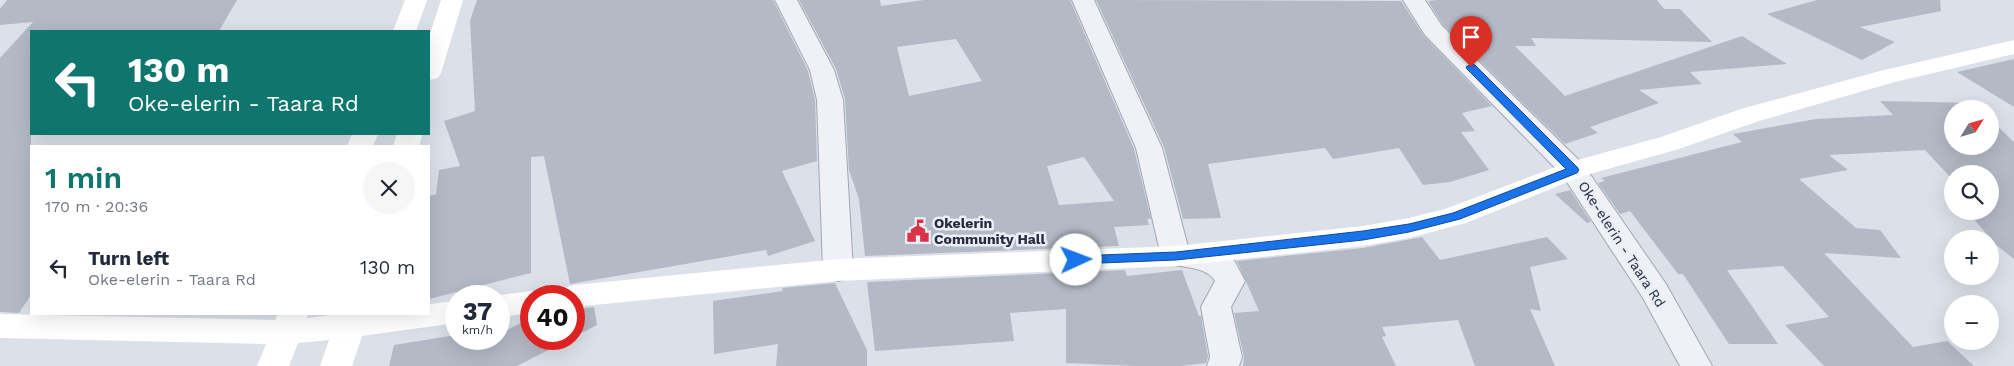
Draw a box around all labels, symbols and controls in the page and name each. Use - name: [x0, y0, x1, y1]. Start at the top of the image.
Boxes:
- pin: [1450, 16, 1492, 67]
- icon: arrive: [1457, 23, 1485, 51]
- text: 130 m: [128, 49, 229, 91]
- icon: left: [45, 50, 110, 115]
- text: Oke-elerin - Taara Rd: [128, 91, 359, 116]
- north arrow: [1944, 100, 1999, 155]
- map controls: [1944, 100, 1999, 350]
- text: 1 min: [45, 160, 122, 195]
- button: close: [363, 162, 415, 214]
- button: search: [1944, 165, 1999, 220]
- street label: Oke-elerin - Taara Rd: [1575, 178, 1669, 310]
- text: 170 m · 20:36: [45, 197, 148, 216]
- place label: Okelerin Community Hall: [934, 215, 1045, 247]
- public building icon: Okelerin Community Hall: [905, 218, 931, 244]
- button: +: [1944, 230, 1999, 285]
- position arrow: [1049, 233, 1101, 285]
- text: Turn left: [88, 247, 169, 270]
- icon: left: [45, 254, 73, 282]
- text: 130 m: [360, 256, 415, 279]
- text: Oke-elerin - Taara Rd: [88, 270, 256, 289]
- speed limit sign: 40: [520, 285, 585, 350]
- button: −: [1944, 295, 1999, 350]
- text: 37: [463, 297, 492, 326]
- text: km/h: [462, 323, 493, 337]

